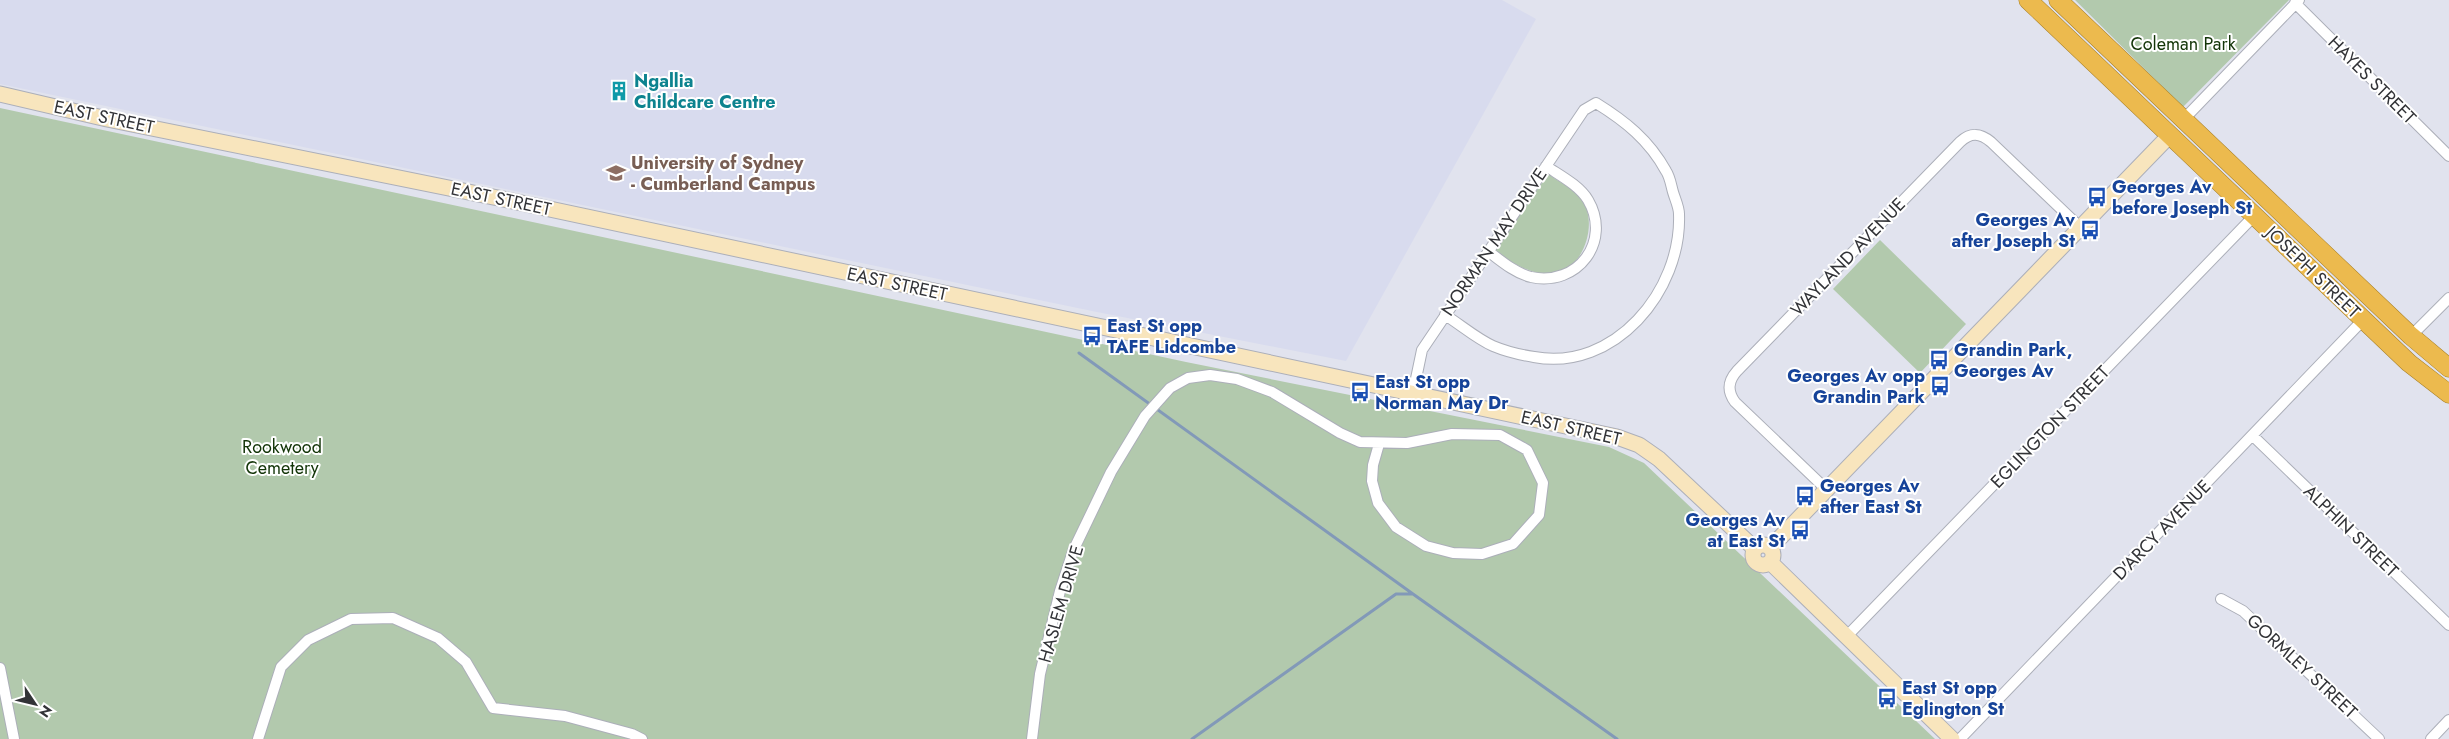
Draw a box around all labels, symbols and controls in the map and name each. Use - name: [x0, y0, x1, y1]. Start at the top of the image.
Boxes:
- street label: HAYES STREET: [2322, 30, 2422, 130]
- park label: Coleman Park: [2130, 31, 2236, 57]
- place label: Ngallia Childcare Centre: [634, 68, 776, 115]
- building icon: Ngallia Childcare Centre: [608, 80, 630, 102]
- street label: EAST STREET: [51, 94, 157, 140]
- place label: University of Sydney - Cumberland Campus: [631, 150, 815, 197]
- school or university icon: University of Sydney - Cumberland Campus: [605, 162, 627, 184]
- street label: NORMAN MAY DRIVE: [1435, 163, 1553, 321]
- place label: Georges Av before Joseph St: [2112, 174, 2252, 221]
- street label: EAST STREET: [448, 176, 554, 222]
- bus stop icon: Georges Av before Joseph St: [2086, 186, 2108, 208]
- street label: WAYLAND AVENUE: [1785, 192, 1911, 322]
- place label: Georges Av after Joseph St: [1951, 207, 2076, 254]
- bus stop icon: Georges Av after Joseph St: [2079, 219, 2101, 241]
- street label: JOSEPH STREET: [2258, 219, 2367, 324]
- street label: EAST STREET: [844, 261, 950, 307]
- place label: East St opp TAFE Lidcombe: [1107, 313, 1236, 360]
- bus stop icon: East St opp TAFE Lidcombe: [1081, 325, 1103, 347]
- place label: Grandin Park, Georges Av: [1954, 337, 2072, 384]
- bus stop icon: Grandin Park, Georges Av: [1928, 349, 1950, 371]
- street label: EGLINGTON STREET: [1985, 360, 2116, 494]
- place label: Georges Av opp Grandin Park: [1787, 363, 1926, 410]
- place label: East St opp Norman May Dr: [1375, 369, 1509, 416]
- bus stop icon: Georges Av opp Grandin Park: [1929, 375, 1951, 397]
- bus stop icon: East St opp Norman May Dr: [1349, 381, 1371, 403]
- street label: EAST STREET: [1518, 404, 1624, 452]
- park label: Rookwood Cemetery: [242, 434, 322, 481]
- place label: Georges Av after East St: [1820, 473, 1922, 520]
- street label: D'ARCY AVENUE: [2107, 474, 2217, 586]
- street label: ALPHIN STREET: [2298, 479, 2405, 583]
- bus stop icon: Georges Av after East St: [1794, 485, 1816, 507]
- place label: Georges Av at East St: [1686, 507, 1786, 554]
- bus stop icon: Georges Av at East St: [1789, 519, 1811, 541]
- street label: HASLEM DRIVE: [1032, 542, 1090, 666]
- street label: GORMLEY STREET: [2241, 608, 2364, 725]
- place label: East St opp Eglington St: [1902, 675, 2004, 722]
- north arrow: [10, 679, 60, 729]
- bus stop icon: East St opp Eglington St: [1876, 687, 1898, 709]
- text: N: [34, 701, 57, 722]

